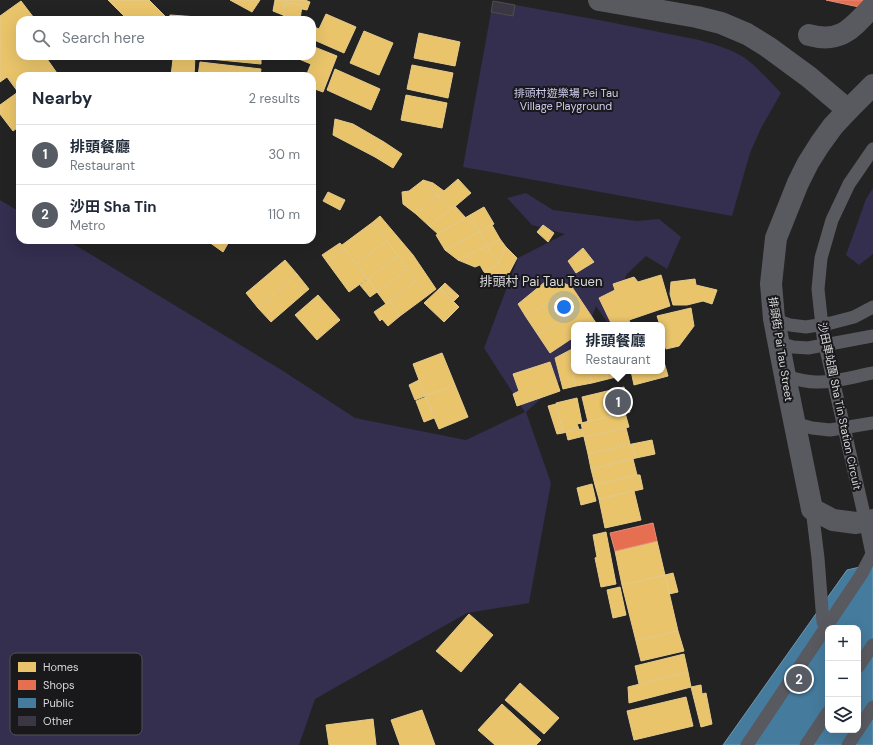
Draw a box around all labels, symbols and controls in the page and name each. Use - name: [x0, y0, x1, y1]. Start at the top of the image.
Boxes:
- search box: [16, 16, 316, 60]
- icon: search: [30, 27, 52, 49]
- text: Search here: [62, 28, 145, 48]
- park label: 排頭村遊樂場 Pei Tau Village Playground: [514, 86, 618, 113]
- text: Nearby: [32, 87, 92, 109]
- text: 2 results: [249, 90, 300, 107]
- text: 排頭餐廳: [70, 137, 130, 157]
- text: 1: [43, 146, 47, 163]
- text: 30 m: [268, 146, 300, 163]
- text: Restaurant: [70, 157, 135, 174]
- text: 沙田 Sha Tin: [70, 197, 157, 217]
- text: 2: [41, 206, 49, 223]
- text: 110 m: [268, 206, 300, 223]
- text: Metro: [70, 217, 105, 234]
- district label: 排頭村 Pai Tau Tsuen: [480, 273, 602, 290]
- street label: 排頭街 Pai Tau Street: [766, 296, 796, 402]
- your location: [554, 297, 574, 317]
- street label: 沙田車站圍 Sha Tin Station Circuit: [815, 321, 865, 491]
- popup: [571, 322, 665, 374]
- text: 排頭餐廳: [585, 331, 646, 351]
- text: Restaurant: [585, 351, 651, 368]
- pin: 1: [605, 387, 631, 417]
- map controls: [825, 625, 861, 733]
- button: +: [825, 625, 861, 661]
- legend: [10, 653, 142, 735]
- text: Homes: [43, 660, 79, 674]
- button: −: [825, 661, 861, 697]
- pin: 2: [786, 664, 812, 694]
- text: Shops: [43, 678, 75, 692]
- text: Public: [43, 696, 74, 710]
- button: layers: [825, 697, 861, 733]
- text: Other: [43, 714, 72, 728]

